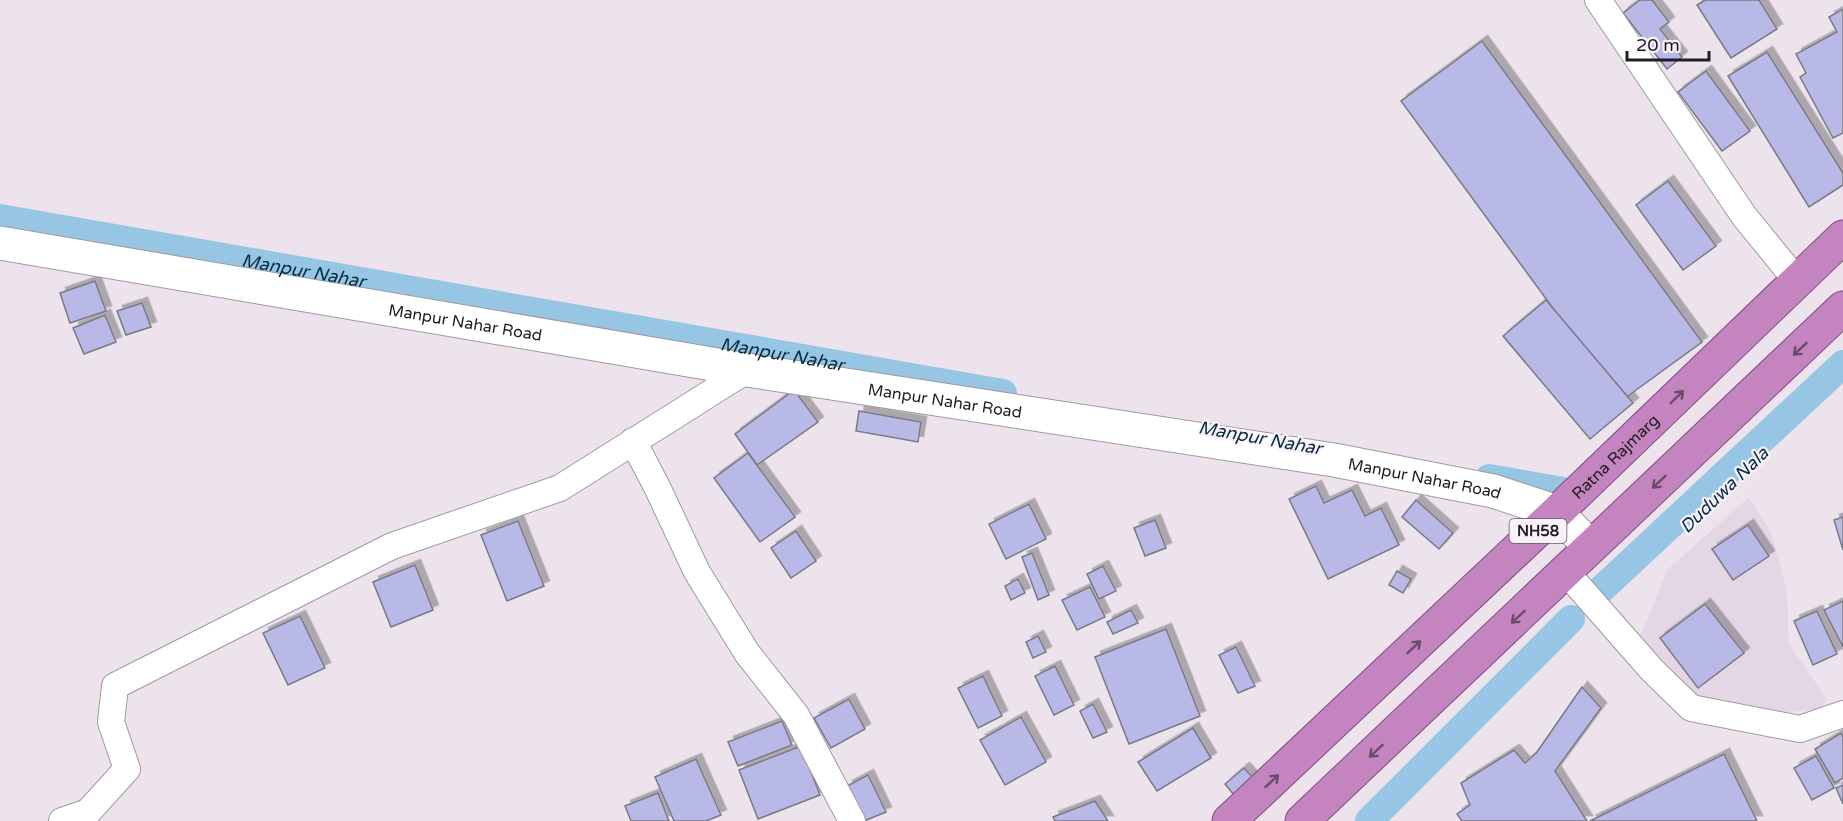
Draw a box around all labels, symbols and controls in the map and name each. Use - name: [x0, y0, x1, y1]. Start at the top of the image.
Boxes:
- scale bar: [1627, 24, 1710, 62]
- text: 20 m: [1636, 34, 1680, 56]
- water label: Manpur Nahar: [240, 249, 369, 293]
- street label: Manpur Nahar Road: [387, 300, 544, 346]
- water label: Manpur Nahar: [719, 333, 848, 376]
- one-way arrow: [1793, 341, 1808, 356]
- street label: Manpur Nahar Road: [866, 380, 1023, 423]
- one-way arrow: [1669, 390, 1684, 405]
- street label: Ratna Rajmarg: [1568, 410, 1663, 504]
- water label: Manpur Nahar: [1197, 416, 1325, 460]
- water label: Duduwa Nala: [1675, 442, 1774, 538]
- street label: Manpur Nahar Road: [1346, 454, 1504, 504]
- one-way arrow: [1651, 475, 1666, 489]
- road number: NH58: [1510, 519, 1566, 543]
- one-way arrow: [1511, 610, 1526, 624]
- one-way arrow: [1406, 640, 1421, 654]
- one-way arrow: [1369, 744, 1384, 758]
- one-way arrow: [1264, 774, 1279, 788]

